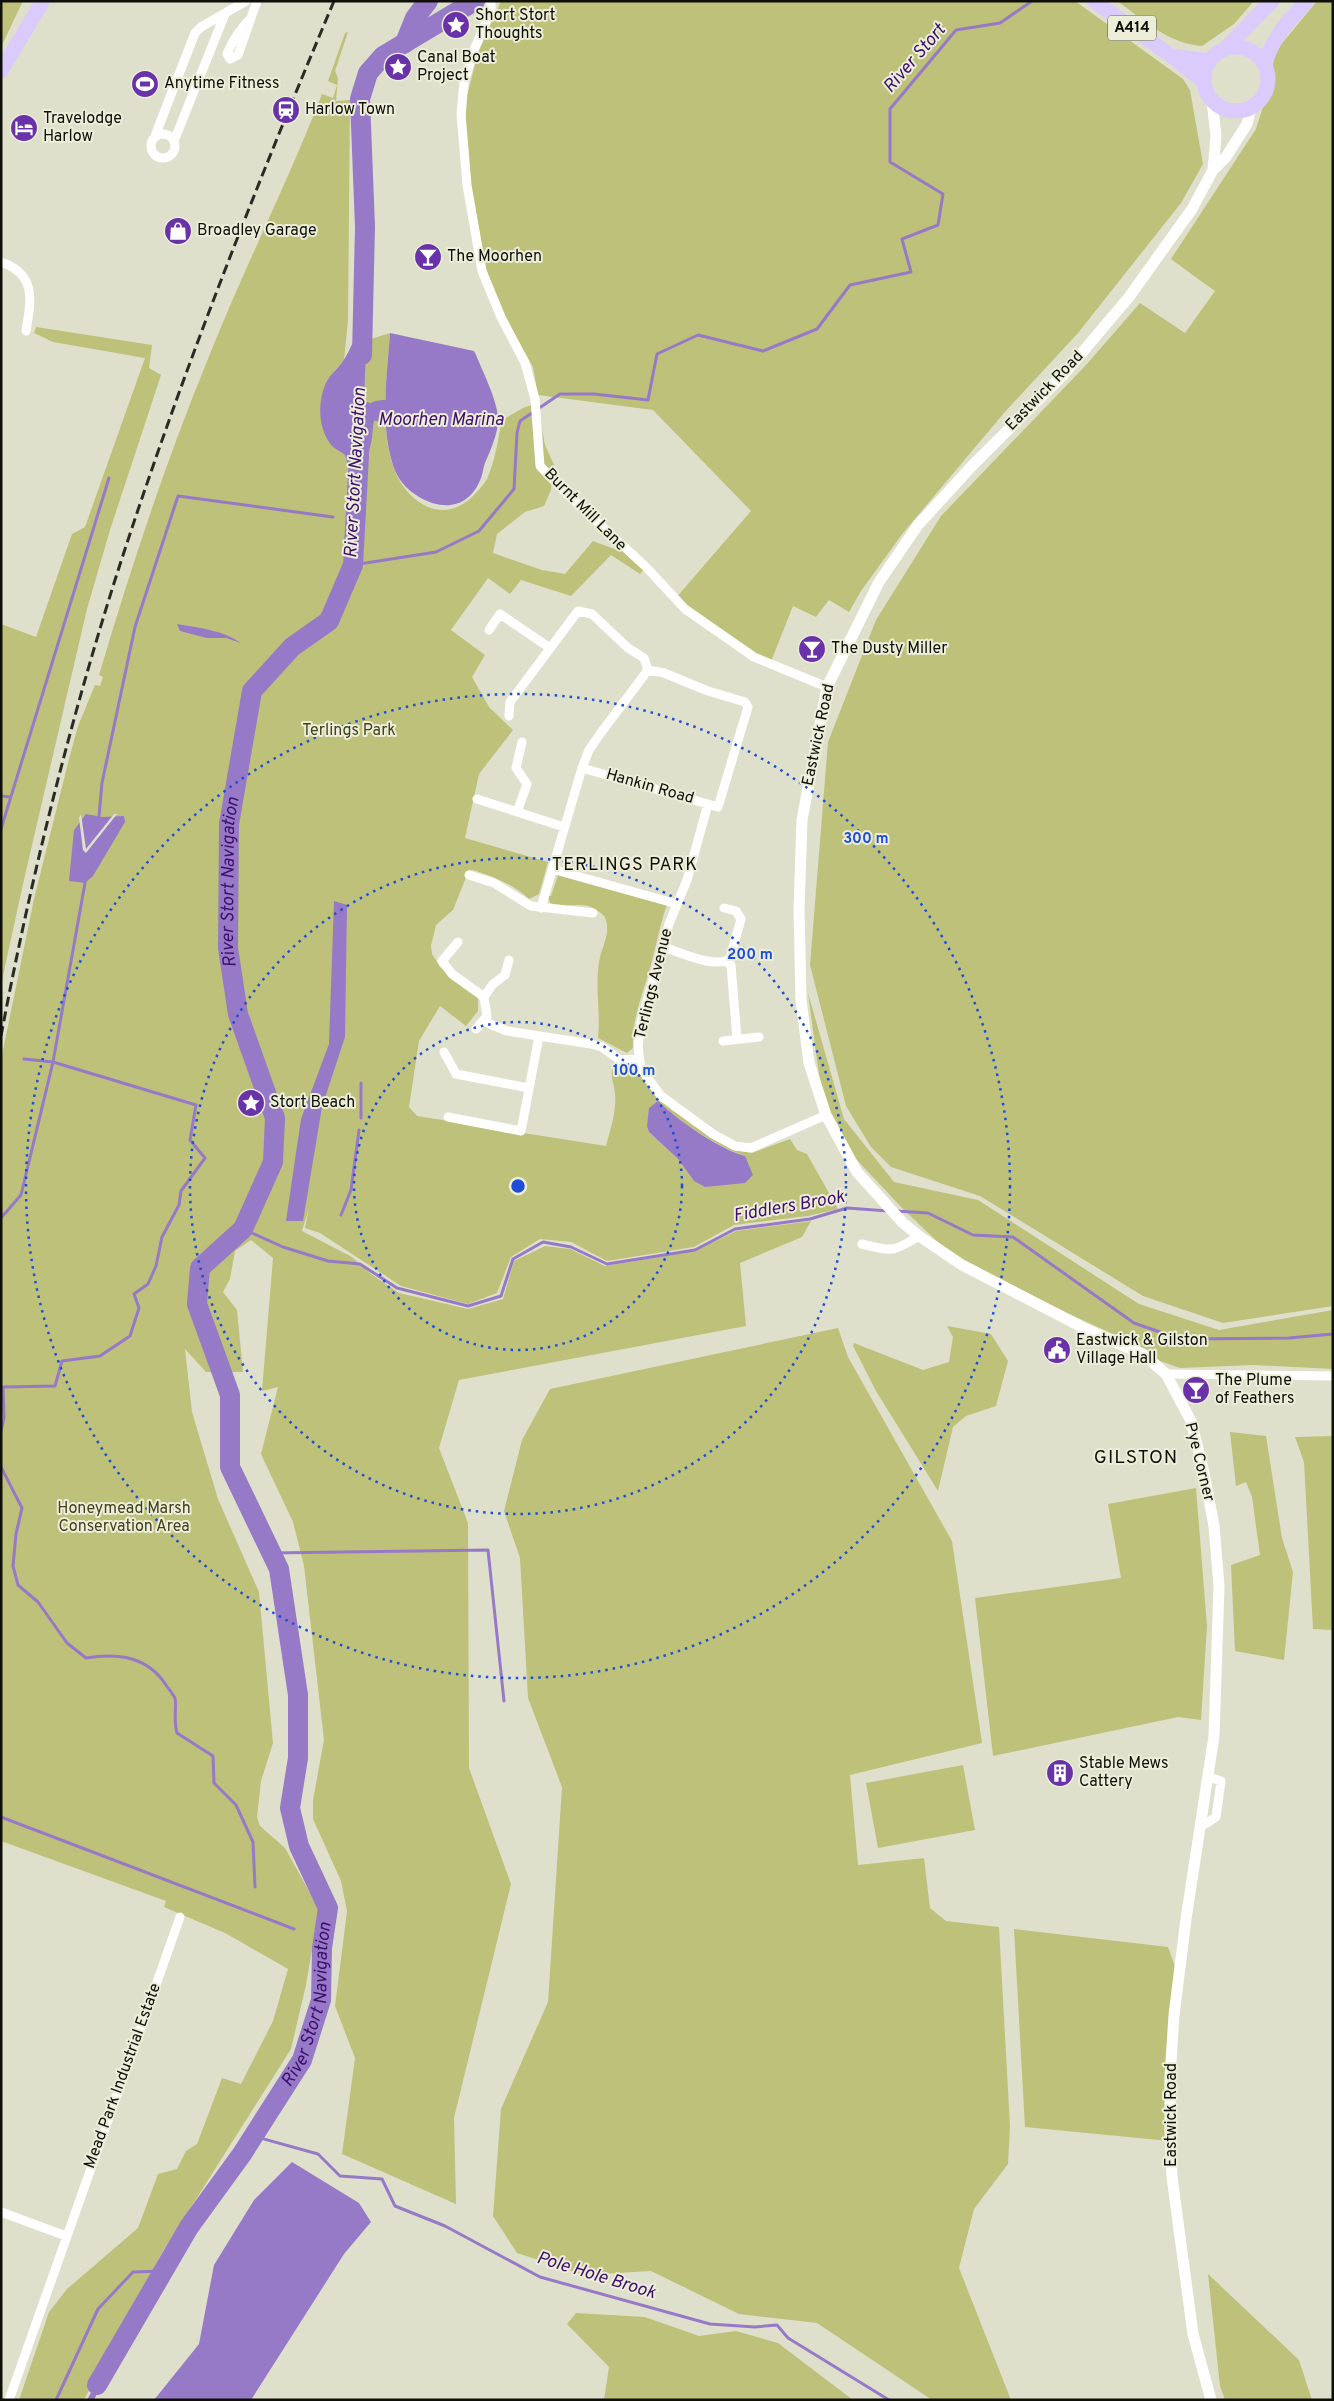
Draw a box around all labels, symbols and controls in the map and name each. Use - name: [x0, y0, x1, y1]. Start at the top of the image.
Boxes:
- place label: Short Stort Thoughts: [475, 6, 556, 44]
- place icon: Short Stort Thoughts: [441, 10, 471, 40]
- road number: A414: [1108, 15, 1156, 40]
- water label: River Stort: [879, 18, 952, 98]
- place label: Canal Boat Project: [417, 48, 495, 86]
- place icon: Canal Boat Project: [383, 52, 413, 82]
- sports icon: Anytime Fitness: [130, 69, 160, 99]
- place label: Anytime Fitness: [164, 74, 280, 94]
- station icon: Harlow Town: [271, 95, 301, 125]
- place label: Harlow Town: [305, 100, 395, 120]
- place label: Travelodge Harlow: [43, 109, 122, 147]
- hotel icon: Travelodge Harlow: [9, 113, 39, 143]
- shop icon: Broadley Garage: [163, 216, 193, 246]
- place label: Broadley Garage: [197, 221, 317, 241]
- bar icon: The Moorhen: [413, 242, 443, 272]
- place label: The Moorhen: [447, 247, 542, 267]
- street label: Eastwick Road: [1002, 347, 1088, 435]
- water label: River Stort Navigation: [340, 387, 372, 559]
- water label: Moorhen Marina: [378, 409, 505, 432]
- street label: Burnt Mill Lane: [539, 464, 631, 556]
- bar icon: The Dusty Miller: [797, 634, 827, 664]
- place label: The Dusty Miller: [831, 639, 948, 659]
- street label: Eastwick Road: [798, 682, 840, 788]
- park label: Terlings Park: [302, 721, 396, 741]
- street label: Hankin Road: [604, 765, 696, 809]
- water label: River Stort Navigation: [216, 795, 245, 969]
- text: 300 m: [843, 830, 889, 849]
- district label: TERLINGS PARK: [552, 854, 698, 877]
- street label: Terlings Avenue: [631, 927, 677, 1041]
- text: 200 m: [727, 946, 773, 965]
- text: 100 m: [613, 1062, 655, 1081]
- place icon: Stort Beach: [236, 1088, 266, 1118]
- place label: Stort Beach: [270, 1093, 355, 1113]
- centre of rings: [509, 1177, 527, 1195]
- water label: Fiddlers Brook: [732, 1186, 847, 1228]
- place label: Eastwick & Gilston Village Hall: [1076, 1331, 1208, 1369]
- public building icon: Eastwick & Gilston Village Hall: [1042, 1335, 1072, 1365]
- place label: The Plume of Feathers: [1215, 1371, 1295, 1409]
- bar icon: The Plume of Feathers: [1181, 1375, 1211, 1405]
- street label: Pye Corner: [1179, 1420, 1219, 1504]
- district label: GILSTON: [1094, 1446, 1178, 1470]
- park label: Honeymead Marsh Conservation Area: [57, 1499, 191, 1537]
- place label: Stable Mews Cattery: [1079, 1754, 1169, 1792]
- building icon: Stable Mews Cattery: [1045, 1758, 1075, 1788]
- water label: River Stort Navigation: [276, 1920, 337, 2091]
- street label: Mead Park Industrial Estate: [80, 1981, 166, 2171]
- street label: Eastwick Road: [1162, 2063, 1182, 2167]
- water label: Pole Hole Brook: [534, 2247, 659, 2305]

